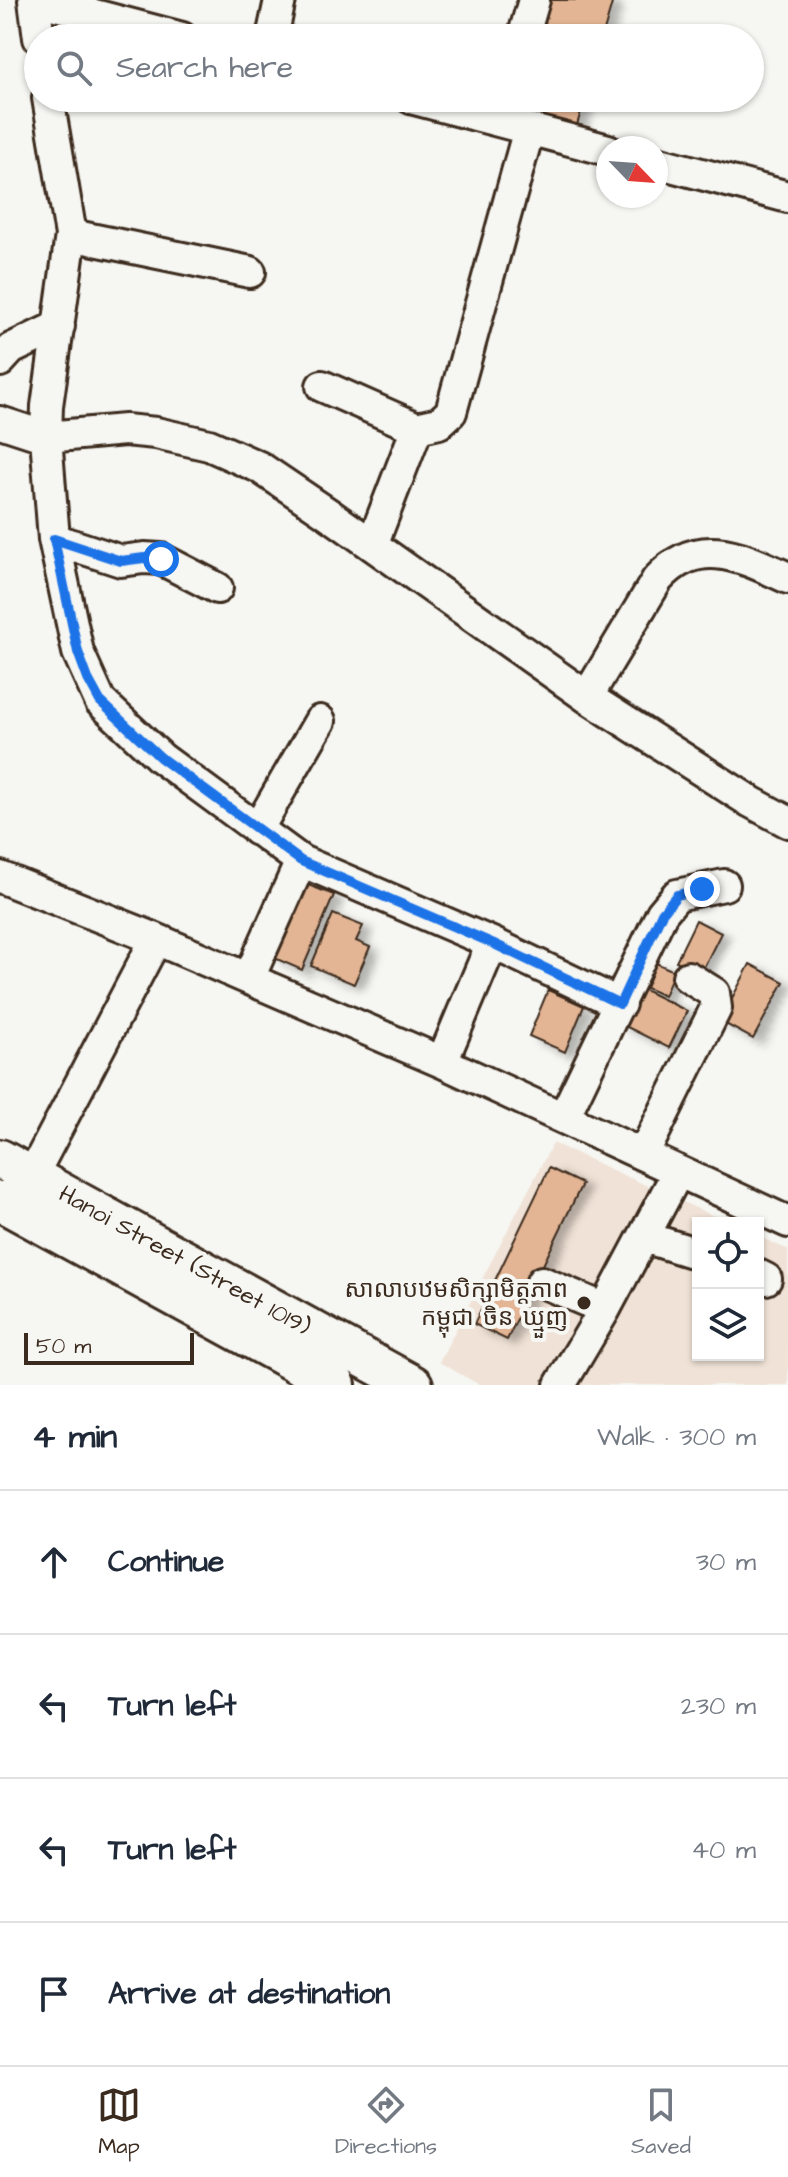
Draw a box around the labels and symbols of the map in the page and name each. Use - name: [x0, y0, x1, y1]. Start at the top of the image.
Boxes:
- north arrow: [596, 136, 668, 208]
- route start: [143, 541, 179, 577]
- route end: [684, 871, 720, 907]
- street label: Hanoi Street (Street 1019): [52, 1177, 317, 1344]
- place label: សាលាបឋមសិក្សាមិត្តភាព កម្ពុជា ចិន ឃ្មួញ: [344, 1273, 568, 1338]
- marker: សាលាបឋមសិក្សាមិត្តភាព កម្ពុជា ចិន ឃ្មួញ: [575, 1294, 593, 1312]
- scale bar: [24, 1329, 194, 1365]

